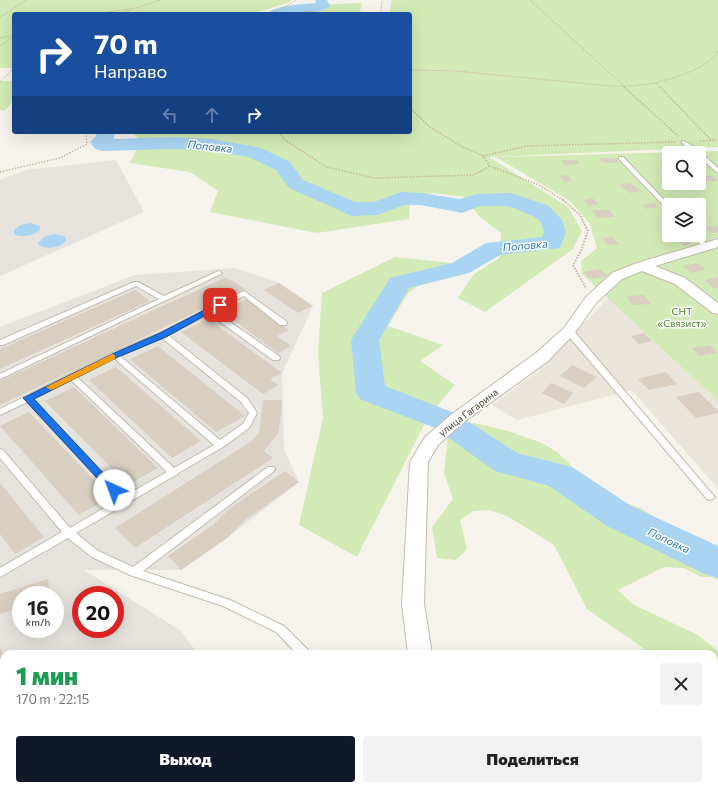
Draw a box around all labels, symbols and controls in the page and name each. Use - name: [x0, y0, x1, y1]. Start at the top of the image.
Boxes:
- text: 70 m: [94, 26, 158, 60]
- icon: right: [28, 28, 80, 80]
- text: Направо: [94, 60, 167, 82]
- icon: left: [159, 104, 181, 126]
- icon: ahead: [201, 104, 223, 126]
- icon: right: [243, 104, 265, 126]
- water label: Поповка: [187, 137, 233, 155]
- map controls: [662, 146, 706, 242]
- button: search: [662, 146, 706, 190]
- button: layers: [662, 198, 706, 242]
- water label: Поповка: [502, 237, 548, 253]
- pin: [203, 288, 237, 322]
- icon: arrive: [209, 294, 231, 316]
- park label: СНТ «Связист»: [658, 305, 707, 329]
- street label: улица Гагарина: [436, 386, 500, 438]
- position arrow: [93, 469, 135, 511]
- water label: Поповка: [646, 525, 692, 556]
- speed limit sign: 20: [72, 586, 124, 638]
- text: 16: [27, 595, 49, 619]
- text: km/h: [26, 616, 50, 628]
- text: 1 мин: [16, 661, 78, 690]
- button: close: [660, 663, 702, 705]
- text: 170 m · 22:15: [16, 691, 89, 707]
- button: Выход: [16, 736, 355, 782]
- button: Поделиться: [363, 736, 702, 782]

